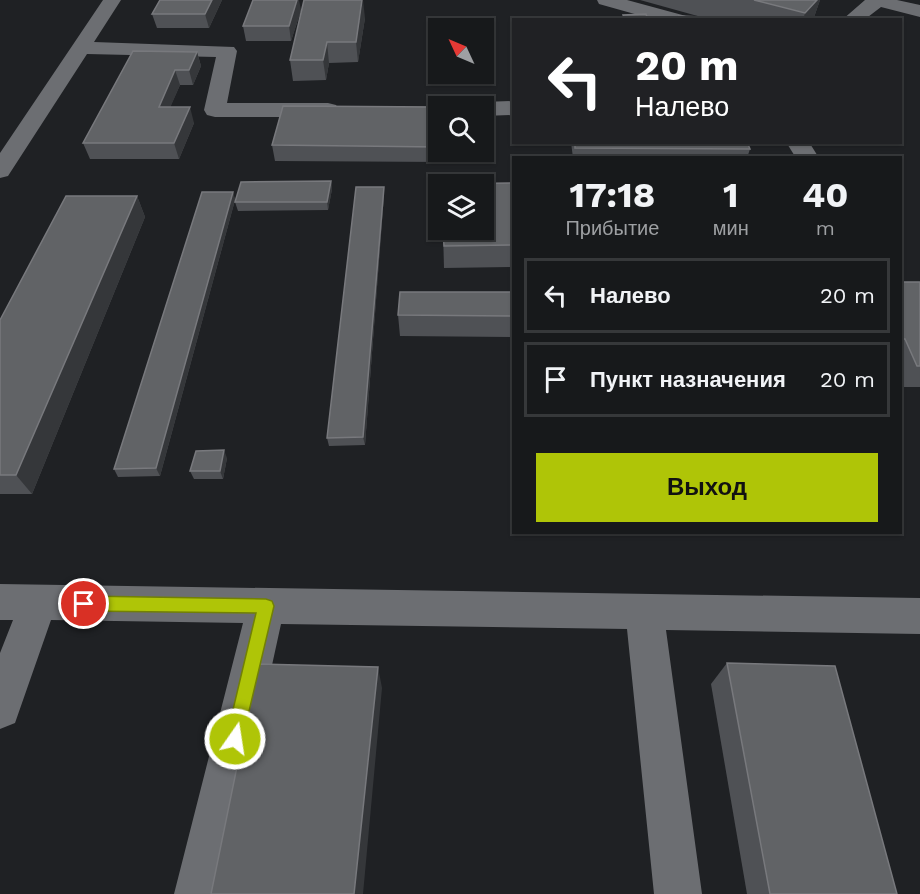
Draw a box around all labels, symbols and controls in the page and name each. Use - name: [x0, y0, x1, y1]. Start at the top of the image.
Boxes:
- north arrow: [428, 18, 494, 84]
- map controls: [428, 18, 494, 240]
- text: 20 m: [635, 41, 739, 90]
- icon: left: [536, 42, 614, 120]
- text: Налево: [635, 91, 729, 123]
- button: search: [428, 96, 494, 162]
- button: layers: [428, 174, 494, 240]
- text: 17:18: [570, 174, 655, 216]
- text: 1: [723, 174, 739, 216]
- text: 40: [802, 174, 849, 216]
- text: Прибытие: [565, 216, 659, 240]
- text: мин: [713, 216, 749, 240]
- text: m: [816, 216, 835, 240]
- icon: left: [539, 279, 572, 312]
- text: Налево: [590, 283, 671, 308]
- text: 20 m: [820, 283, 875, 308]
- icon: arrive: [539, 363, 572, 396]
- text: Пункт назначения: [590, 367, 786, 392]
- text: 20 m: [820, 367, 875, 392]
- button: Выход: [536, 453, 878, 522]
- pin: [58, 578, 109, 629]
- icon: arrive: [67, 587, 100, 620]
- position arrow: [203, 707, 267, 771]

